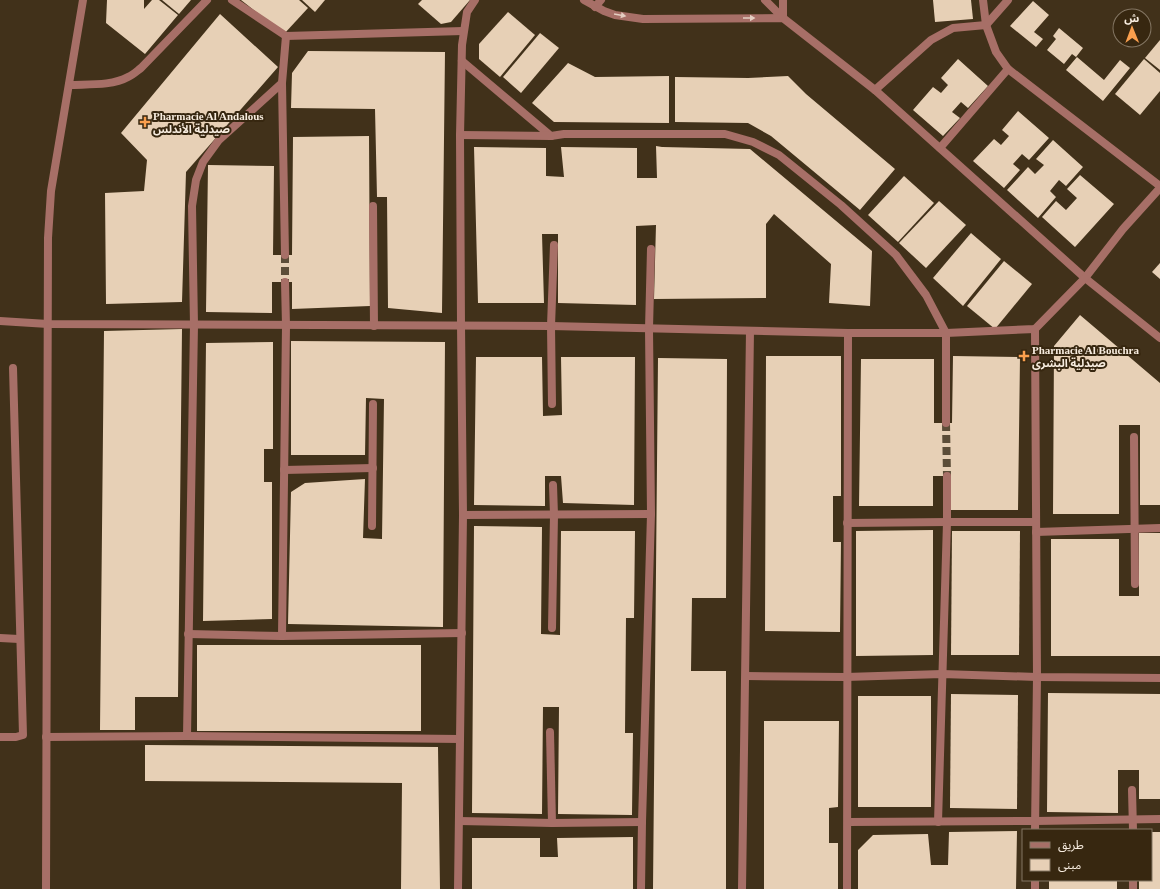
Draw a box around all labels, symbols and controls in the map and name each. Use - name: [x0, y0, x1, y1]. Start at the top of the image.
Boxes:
- north arrow: [1112, 8, 1152, 48]
- text: ش: [1124, 12, 1139, 25]
- one-way arrow: [614, 13, 626, 19]
- one-way arrow: [743, 15, 756, 21]
- place label: Pharmacie Al Andalous صيدلية الأندلس: [153, 110, 264, 136]
- marker: Pharmacie Al Andalous صيدلية الأندلس: [140, 117, 150, 127]
- place label: Pharmacie Al Bouchra صيدلية البشرى: [1032, 344, 1139, 370]
- marker: Pharmacie Al Bouchra صيدلية البشرى: [1019, 351, 1029, 361]
- legend: [1022, 829, 1152, 881]
- text: طريق: [1058, 838, 1084, 853]
- text: مبنى: [1058, 858, 1081, 872]

